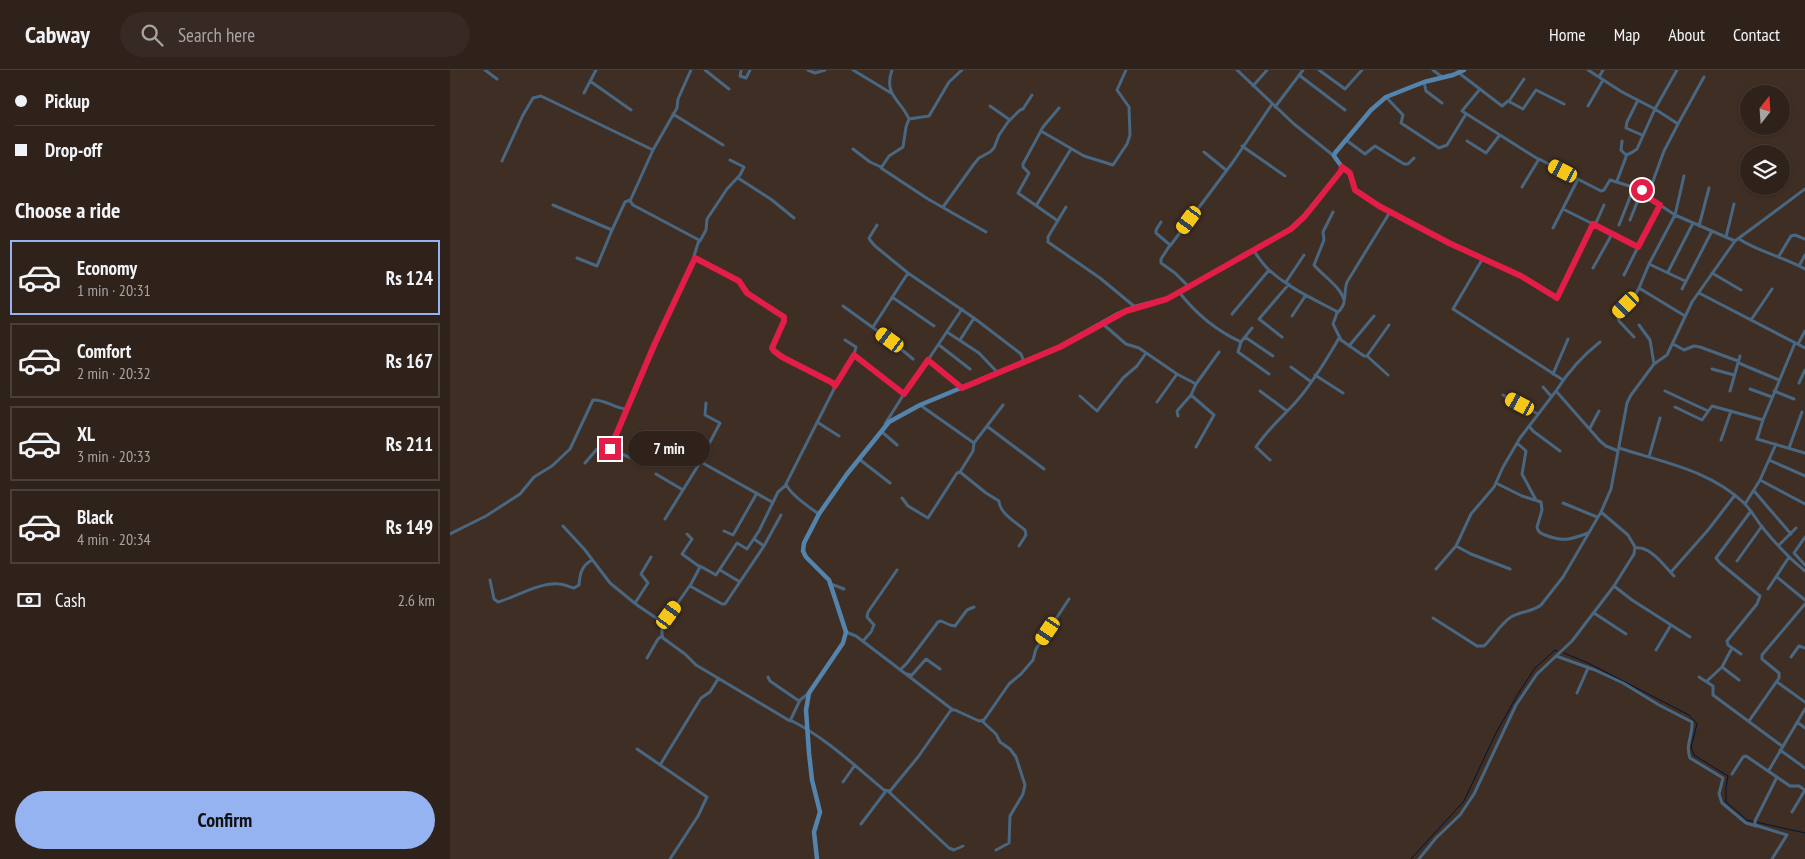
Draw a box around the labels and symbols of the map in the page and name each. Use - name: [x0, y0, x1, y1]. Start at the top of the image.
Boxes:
- north arrow: [1740, 85, 1790, 135]
- car: [1546, 158, 1579, 184]
- route start: [1631, 179, 1653, 201]
- car: [1174, 203, 1203, 237]
- car: [1610, 289, 1641, 321]
- car: [873, 325, 906, 355]
- car: [1503, 390, 1536, 418]
- callout: 7 min: [628, 432, 710, 466]
- route end: [599, 438, 621, 460]
- car: [654, 598, 683, 632]
- car: [1033, 614, 1062, 648]

